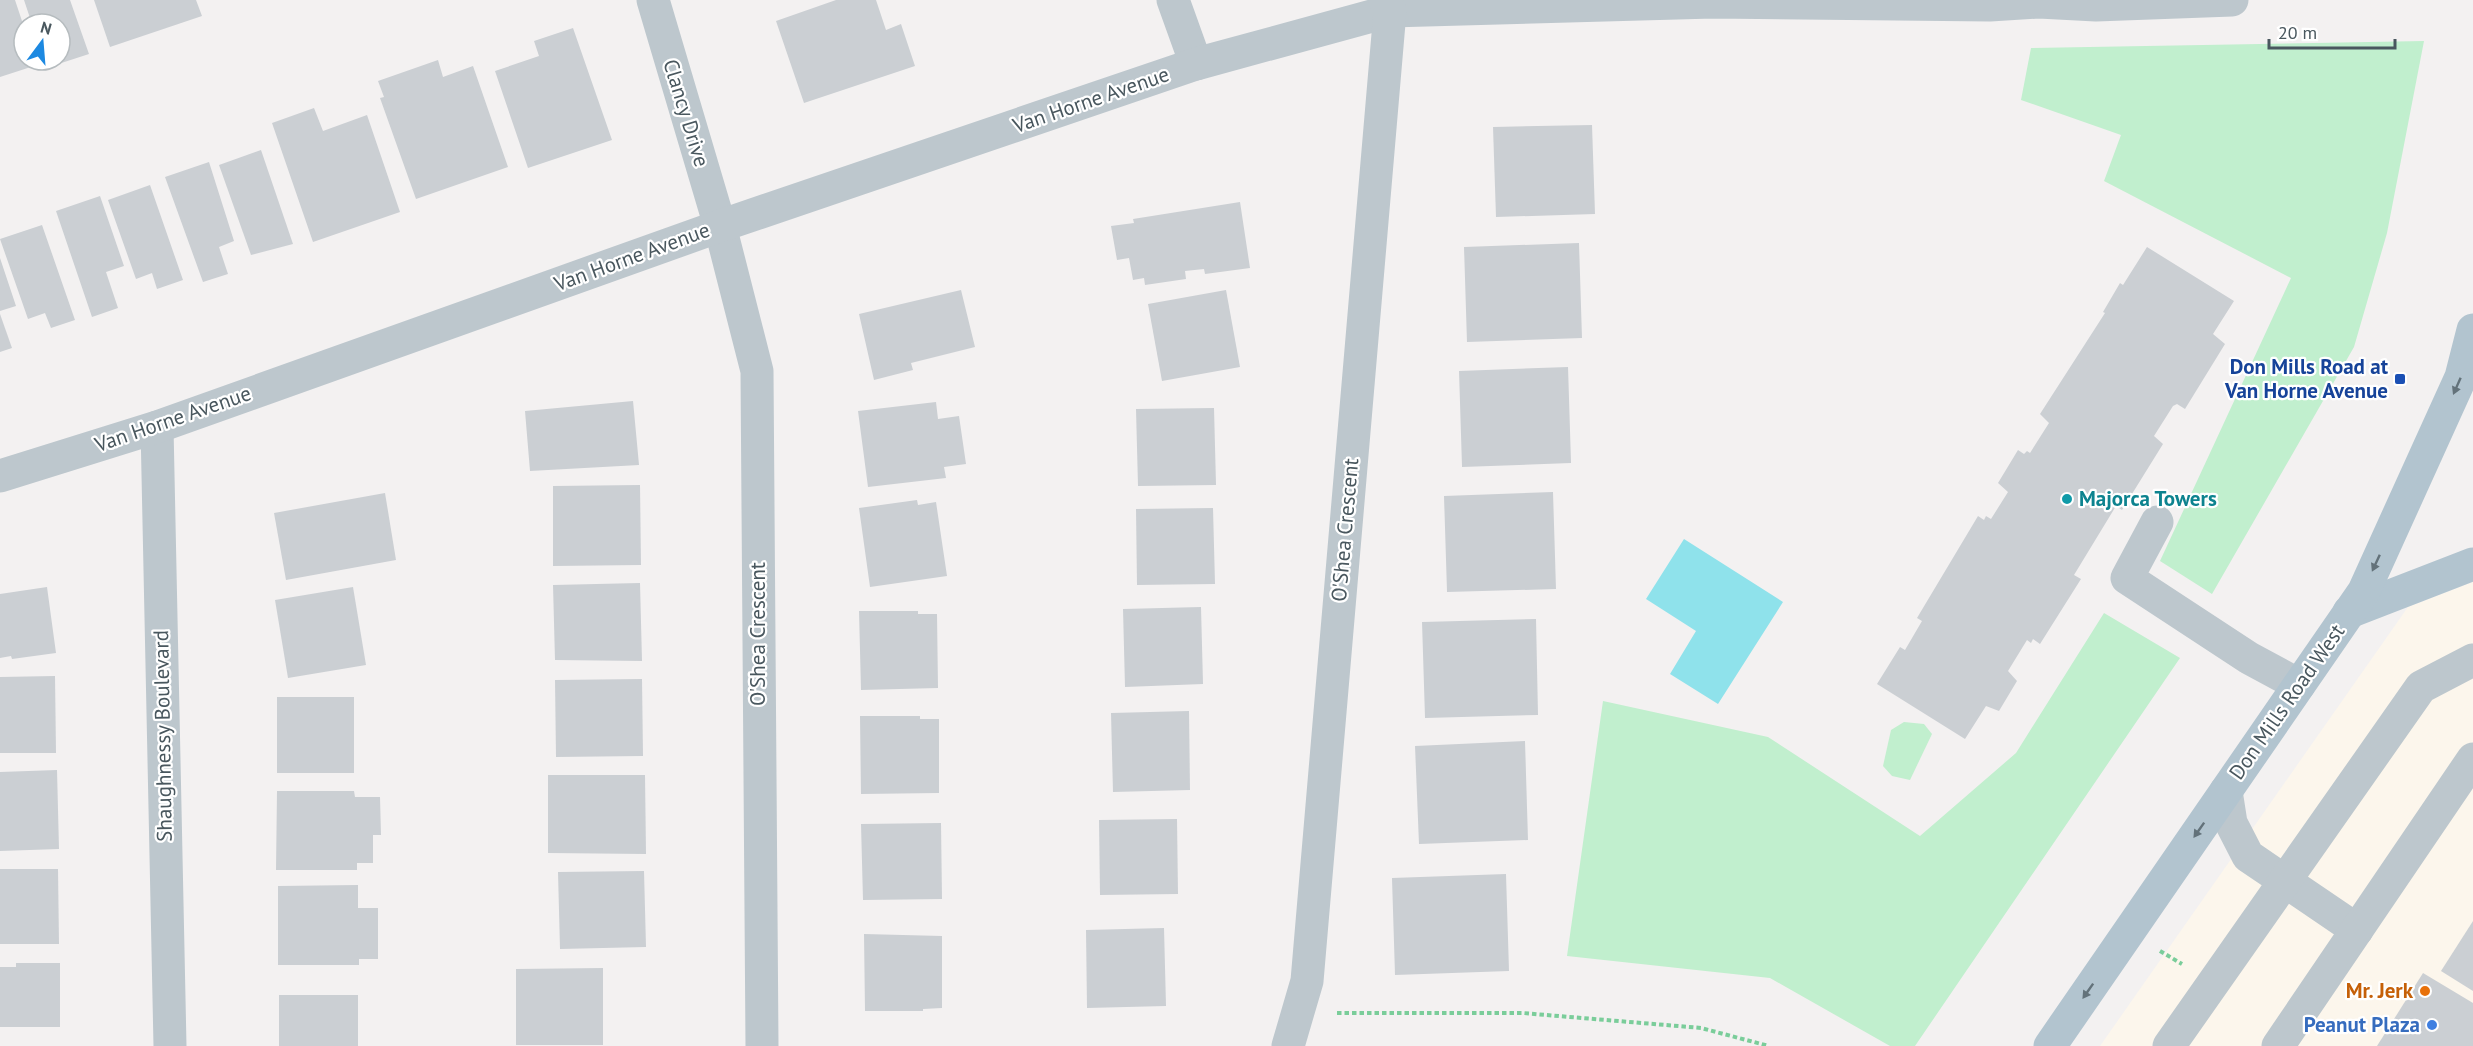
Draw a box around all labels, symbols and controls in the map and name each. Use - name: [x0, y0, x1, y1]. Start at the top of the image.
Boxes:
- north arrow: [12, 12, 72, 72]
- scale bar: [2269, 12, 2395, 50]
- text: N: [38, 17, 54, 39]
- text: 20 m: [2278, 21, 2317, 44]
- street label: Clancy Drive: [657, 56, 716, 170]
- street label: Van Horne Avenue: [1008, 60, 1173, 139]
- street label: Van Horne Avenue: [549, 216, 713, 298]
- place label: Don Mills Road at Van Horne Avenue: [2224, 353, 2389, 404]
- marker: Don Mills Road at Van Horne Avenue: [2393, 372, 2407, 386]
- one-way arrow: [2453, 377, 2462, 394]
- street label: Van Horne Avenue: [90, 379, 255, 458]
- street label: O'Shea Crescent: [1325, 457, 1364, 603]
- place label: Majorca Towers: [2079, 485, 2217, 512]
- marker: Majorca Towers: [2060, 492, 2074, 506]
- one-way arrow: [2372, 555, 2381, 572]
- street label: O'Shea Crescent: [744, 562, 771, 706]
- street label: Don Mills Road West: [2223, 619, 2350, 785]
- street label: Shaughnessy Boulevard: [147, 630, 178, 842]
- one-way arrow: [2193, 822, 2205, 838]
- place label: Mr. Jerk: [2346, 977, 2414, 1004]
- one-way arrow: [2082, 982, 2094, 998]
- marker: Mr. Jerk: [2418, 984, 2432, 998]
- place label: Peanut Plaza: [2304, 1011, 2420, 1038]
- marker: Peanut Plaza: [2425, 1018, 2439, 1032]

